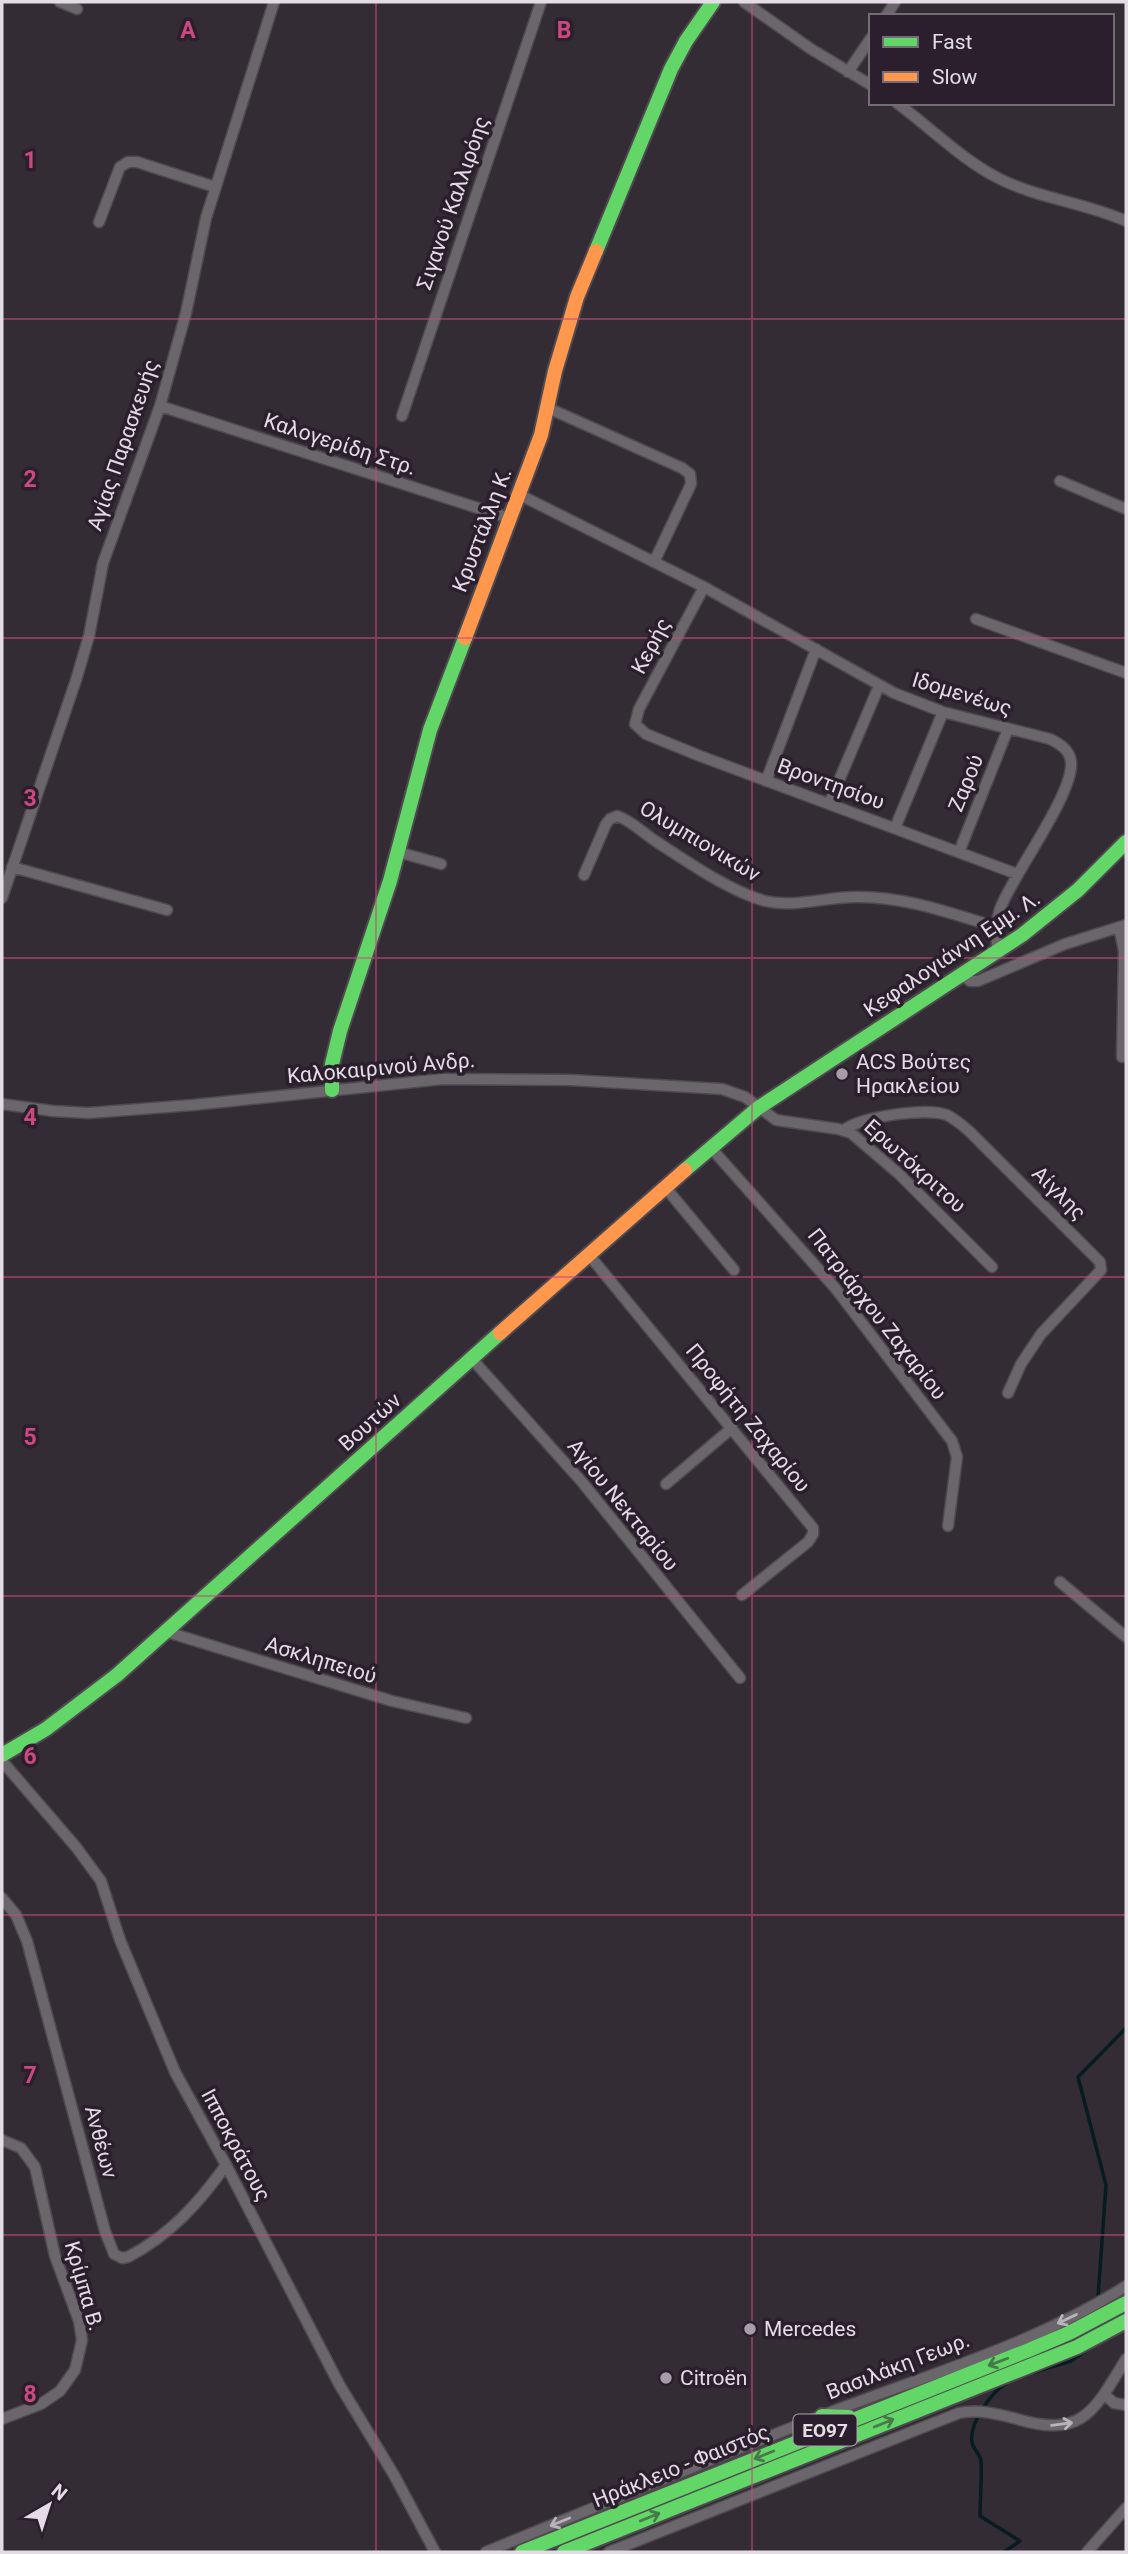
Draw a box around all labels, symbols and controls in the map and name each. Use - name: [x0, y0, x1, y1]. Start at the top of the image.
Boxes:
- legend: [869, 14, 1114, 105]
- text: A: [180, 17, 196, 44]
- text: B: [557, 17, 571, 44]
- text: Fast: [932, 30, 973, 54]
- text: Slow: [932, 65, 978, 89]
- street label: Σιγανού Καλλιρόης: [412, 113, 494, 293]
- text: 1: [23, 147, 37, 174]
- street label: Αγίας Παρασκευής: [82, 356, 164, 534]
- street label: Καλογερίδη Στρ.: [261, 408, 419, 480]
- street label: Κρυστάλλη Κ.: [447, 465, 517, 595]
- text: 2: [23, 466, 37, 493]
- street label: Κερής: [626, 614, 676, 678]
- street label: Ιδομενέως: [909, 667, 1015, 721]
- street label: Ζαρού: [944, 751, 988, 815]
- street label: Βροντησίου: [774, 754, 888, 814]
- text: 3: [23, 785, 37, 812]
- street label: Ολυμπιονικών: [635, 796, 765, 886]
- street label: Κεφαλογιάννη Εμμ. Λ.: [859, 886, 1045, 1022]
- street label: Καλοκαιρινού Ανδρ.: [286, 1048, 476, 1088]
- place label: ACS Βούτες Ηρακλείου: [856, 1050, 971, 1098]
- marker: ACS Βούτες Ηρακλείου: [834, 1066, 850, 1082]
- text: 4: [23, 1104, 37, 1131]
- street label: Ερωτόκριτου: [859, 1114, 971, 1218]
- street label: Αίγλης: [1027, 1161, 1091, 1225]
- street label: Πατριάρχου Ζαχαρίου: [803, 1224, 951, 1404]
- street label: Προφήτη Ζαχαρίου: [681, 1339, 815, 1497]
- street label: Βουτών: [334, 1388, 406, 1456]
- text: 5: [23, 1424, 37, 1451]
- street label: Αγίου Νεκταρίου: [563, 1435, 683, 1575]
- street label: Ασκληπειού: [263, 1632, 379, 1688]
- text: 6: [23, 1743, 37, 1770]
- text: 7: [23, 2062, 37, 2089]
- street label: Ιπποκράτους: [196, 2085, 276, 2205]
- street label: Ανθέων: [80, 2103, 122, 2181]
- street label: Κρίμπα Β.: [60, 2238, 108, 2334]
- one-way arrow: [1057, 2313, 1078, 2327]
- place label: Mercedes: [764, 2317, 856, 2341]
- marker: Mercedes: [742, 2321, 758, 2337]
- street label: Βασιλάκη Γεωρ.: [823, 2328, 973, 2404]
- one-way arrow: [988, 2357, 1009, 2370]
- place label: Citroën: [680, 2366, 747, 2390]
- marker: Citroën: [658, 2370, 674, 2386]
- text: 8: [23, 2381, 37, 2408]
- road number: ΕΟ97: [794, 2414, 856, 2446]
- one-way arrow: [873, 2416, 894, 2429]
- one-way arrow: [1050, 2417, 1073, 2430]
- street label: Ηράκλειο - Φαιστός: [589, 2420, 773, 2512]
- one-way arrow: [753, 2450, 775, 2463]
- north arrow: [14, 2470, 84, 2540]
- text: N: [47, 2479, 72, 2505]
- one-way arrow: [639, 2510, 661, 2523]
- one-way arrow: [549, 2516, 571, 2529]

